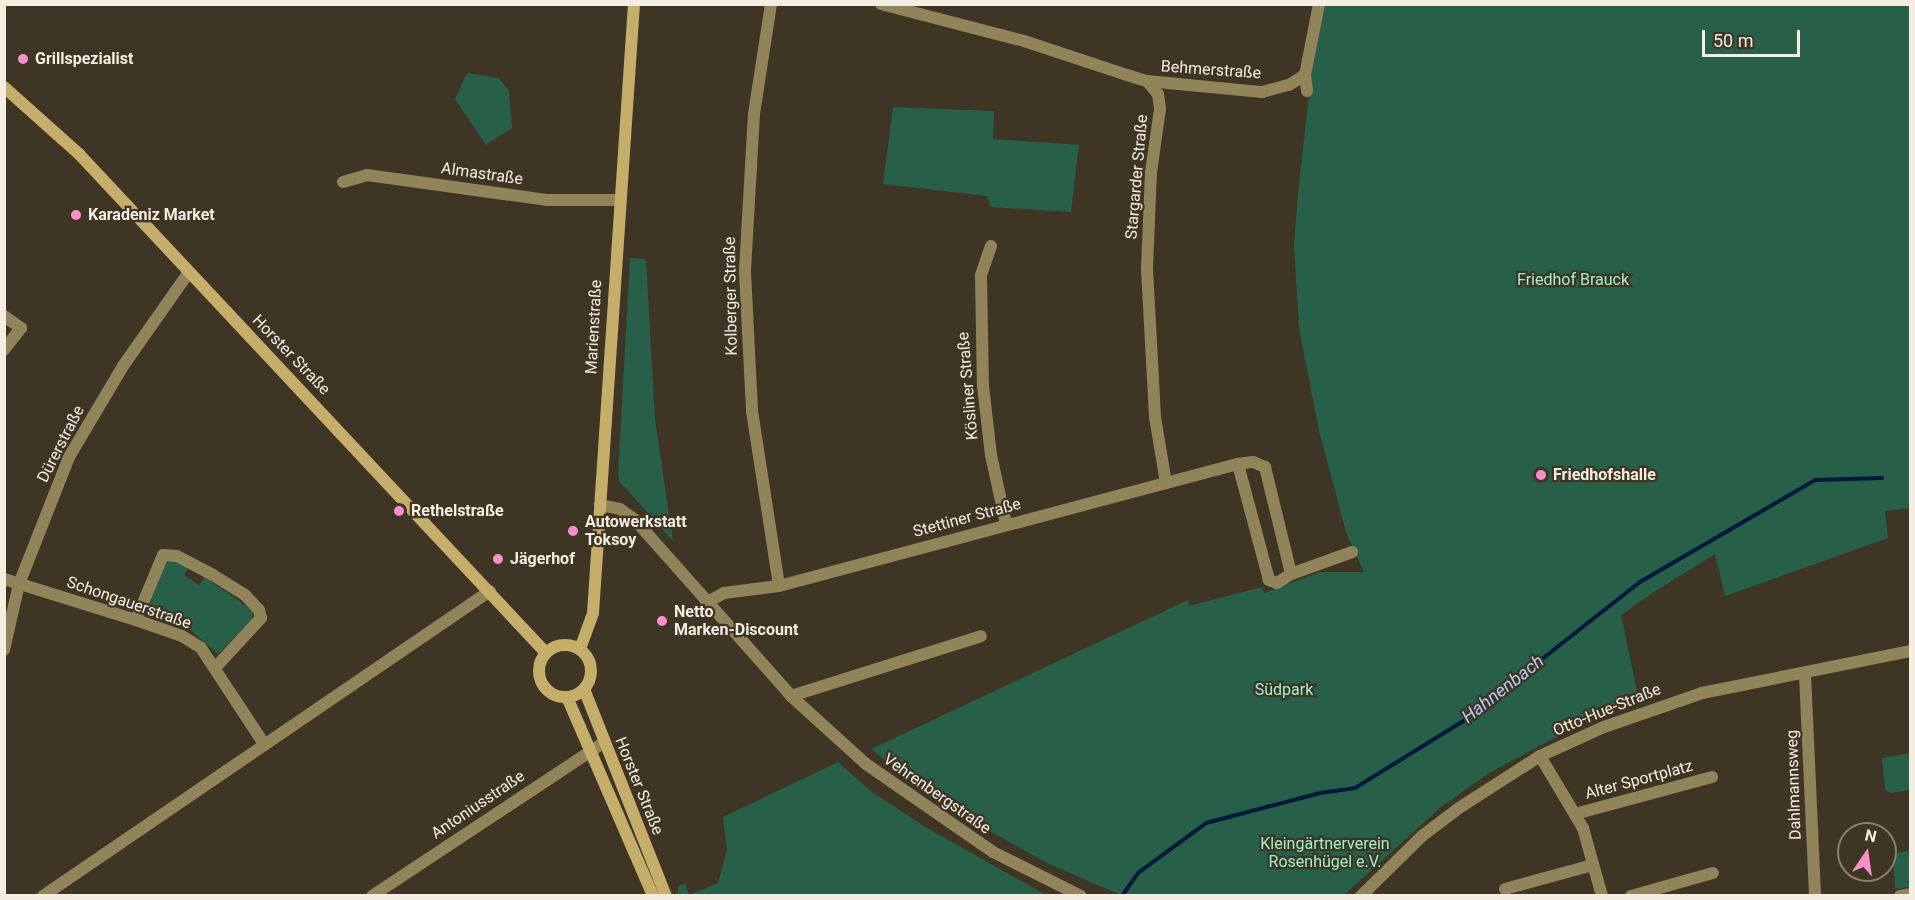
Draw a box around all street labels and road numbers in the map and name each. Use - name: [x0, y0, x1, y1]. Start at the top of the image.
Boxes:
- street label: Behmerstraße: [1160, 57, 1262, 83]
- street label: Stargarder Straße: [1122, 114, 1152, 240]
- street label: Almastraße: [440, 159, 524, 189]
- street label: Kolberger Straße: [720, 236, 742, 356]
- street label: Marienstraße: [582, 279, 606, 375]
- street label: Horster Straße: [248, 311, 334, 399]
- street label: Kösliner Straße: [954, 331, 982, 441]
- street label: Dürerstraße: [33, 402, 89, 486]
- street label: Stettiner Straße: [911, 494, 1023, 542]
- street label: Schongauerstraße: [64, 573, 194, 633]
- street label: Otto-Hue-Straße: [1550, 680, 1664, 740]
- street label: Dahlmannsweg: [1782, 730, 1806, 840]
- street label: Horster Straße: [611, 734, 667, 838]
- street label: Vehrenbergstraße: [880, 750, 994, 838]
- street label: Alter Sportplatz: [1583, 756, 1695, 804]
- street label: Antoniusstraße: [428, 767, 528, 843]

